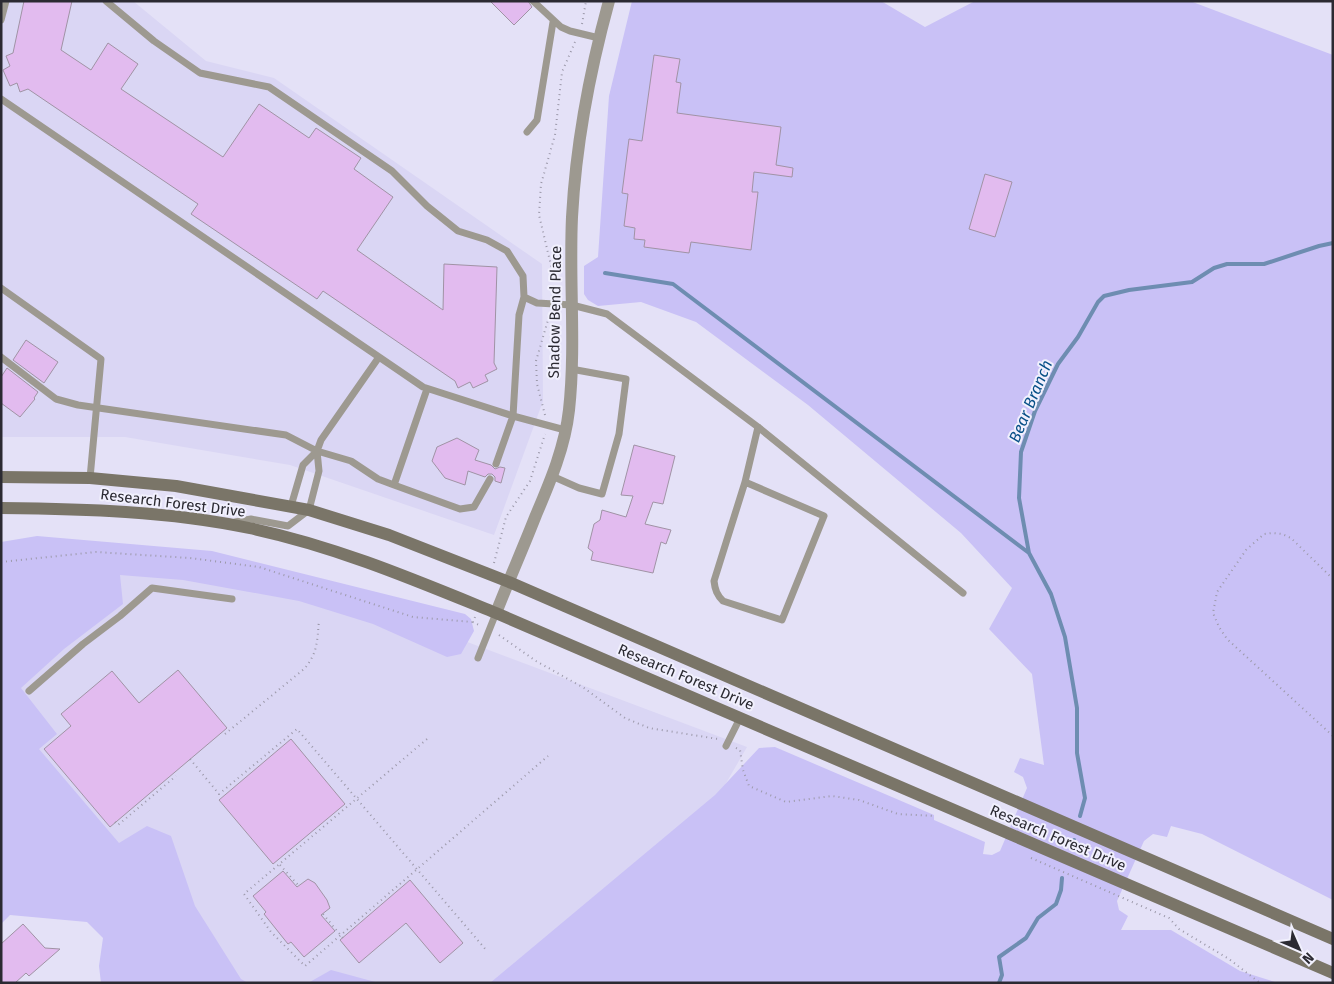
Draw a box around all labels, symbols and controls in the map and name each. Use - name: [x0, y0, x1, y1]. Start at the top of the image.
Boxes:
- street label: Shadow Bend Place: [545, 245, 565, 379]
- water label: Bear Branch: [1005, 357, 1056, 445]
- street label: Research Forest Drive: [99, 485, 247, 521]
- street label: Research Forest Drive: [615, 640, 757, 714]
- street label: Research Forest Drive: [987, 801, 1129, 875]
- north arrow: [1274, 924, 1324, 974]
- text: N: [1299, 949, 1317, 967]

